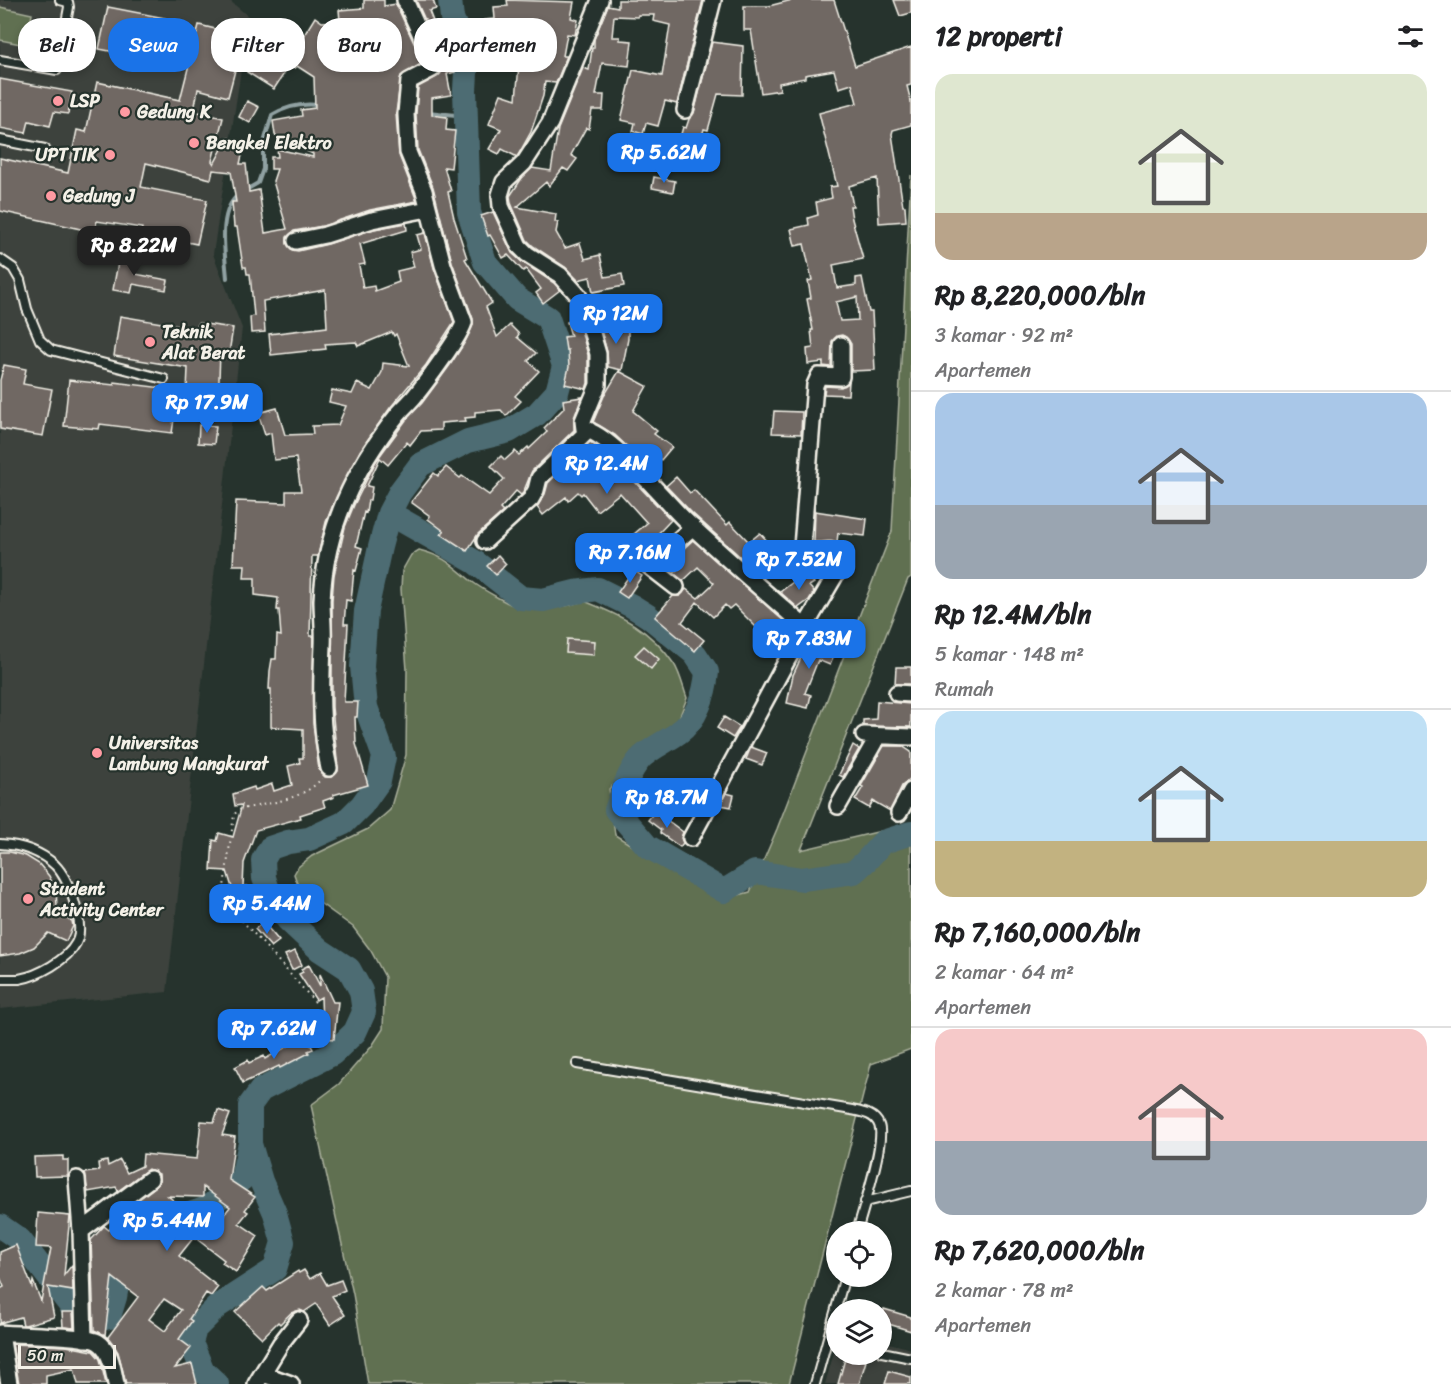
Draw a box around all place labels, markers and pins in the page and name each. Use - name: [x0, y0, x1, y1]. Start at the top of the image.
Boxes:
- place label: LSP: [70, 85, 101, 117]
- marker: LSP: [51, 94, 65, 108]
- place label: Gedung K: [136, 96, 213, 128]
- marker: Gedung K: [118, 105, 132, 119]
- place label: Bengkel Elektro: [206, 127, 333, 159]
- pin: Rp 5.62M: [602, 133, 726, 184]
- marker: Bengkel Elektro: [187, 136, 201, 150]
- place label: UPT TIK: [36, 139, 100, 171]
- marker: UPT TIK: [103, 148, 117, 162]
- place label: Gedung J: [62, 180, 136, 212]
- marker: Gedung J: [44, 189, 58, 203]
- pin: Rp 8.22M: [72, 226, 196, 277]
- pin: Rp 12M: [567, 294, 665, 345]
- place label: Teknik Alat Berat: [161, 316, 246, 369]
- marker: Teknik Alat Berat: [143, 335, 157, 349]
- pin: Rp 17.9M: [145, 383, 269, 434]
- pin: Rp 12.4M: [545, 444, 669, 495]
- pin: Rp 7.16M: [568, 533, 692, 584]
- pin: Rp 7.52M: [737, 540, 861, 591]
- pin: Rp 7.83M: [747, 619, 871, 670]
- place label: Universitas Lambung Mangkurat: [109, 727, 270, 780]
- marker: Universitas Lambung Mangkurat: [90, 746, 104, 760]
- pin: Rp 18.7M: [605, 778, 729, 829]
- place label: Student Activity Center: [39, 873, 165, 926]
- pin: Rp 5.44M: [205, 884, 329, 935]
- marker: Student Activity Center: [21, 892, 35, 906]
- pin: Rp 7.62M: [212, 1009, 336, 1060]
- pin: Rp 5.44M: [105, 1201, 229, 1252]

